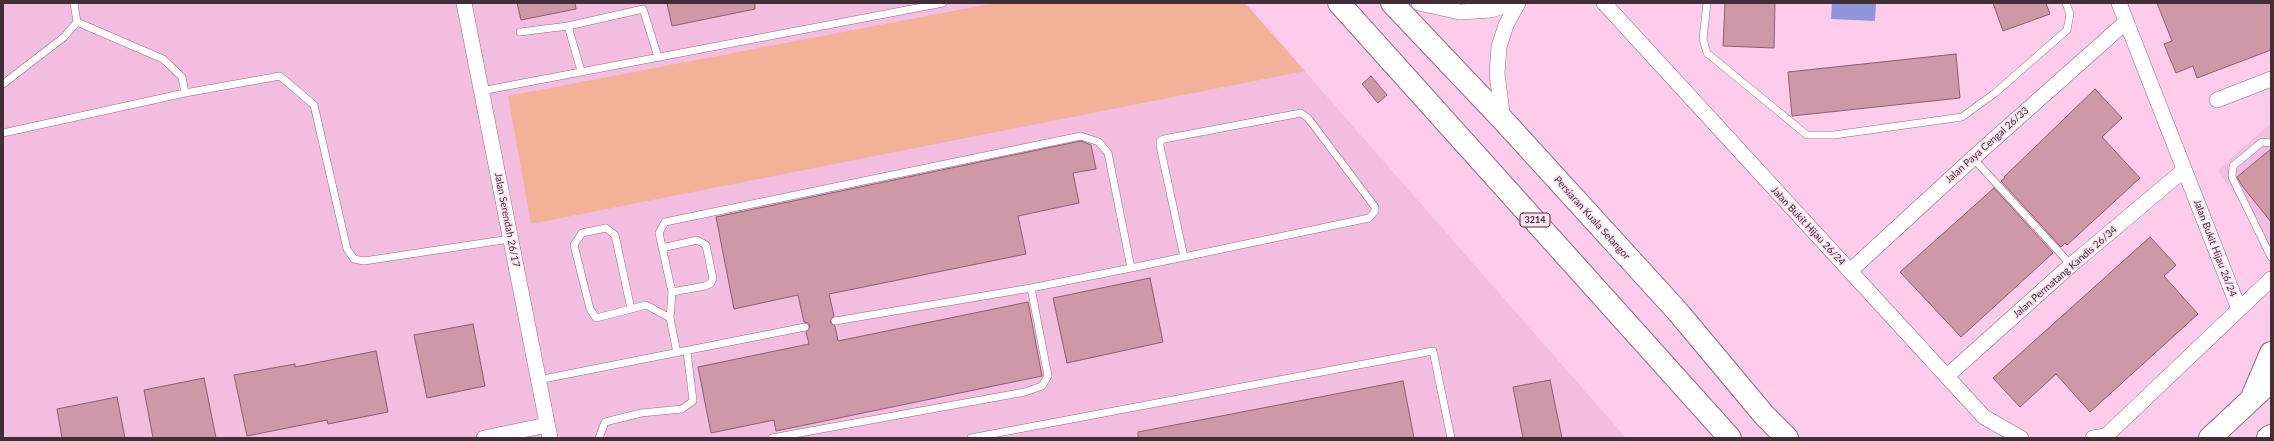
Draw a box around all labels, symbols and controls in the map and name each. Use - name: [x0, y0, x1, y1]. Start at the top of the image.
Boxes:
- street label: Jalan Paya Cengal 26/33: [1943, 104, 2031, 186]
- street label: Jalan Serendah 26/17: [492, 172, 522, 268]
- street label: Persiaran Kuala Selangor: [1551, 174, 1633, 262]
- street label: Jalan Bukit Hijau 26/24: [1768, 184, 1848, 268]
- street label: Jalan Bukit Hijau 26/24: [2191, 198, 2239, 298]
- road number: 3214: [1520, 213, 1550, 227]
- street label: Jalan Permatang Kandis 26/34: [2011, 224, 2119, 320]

